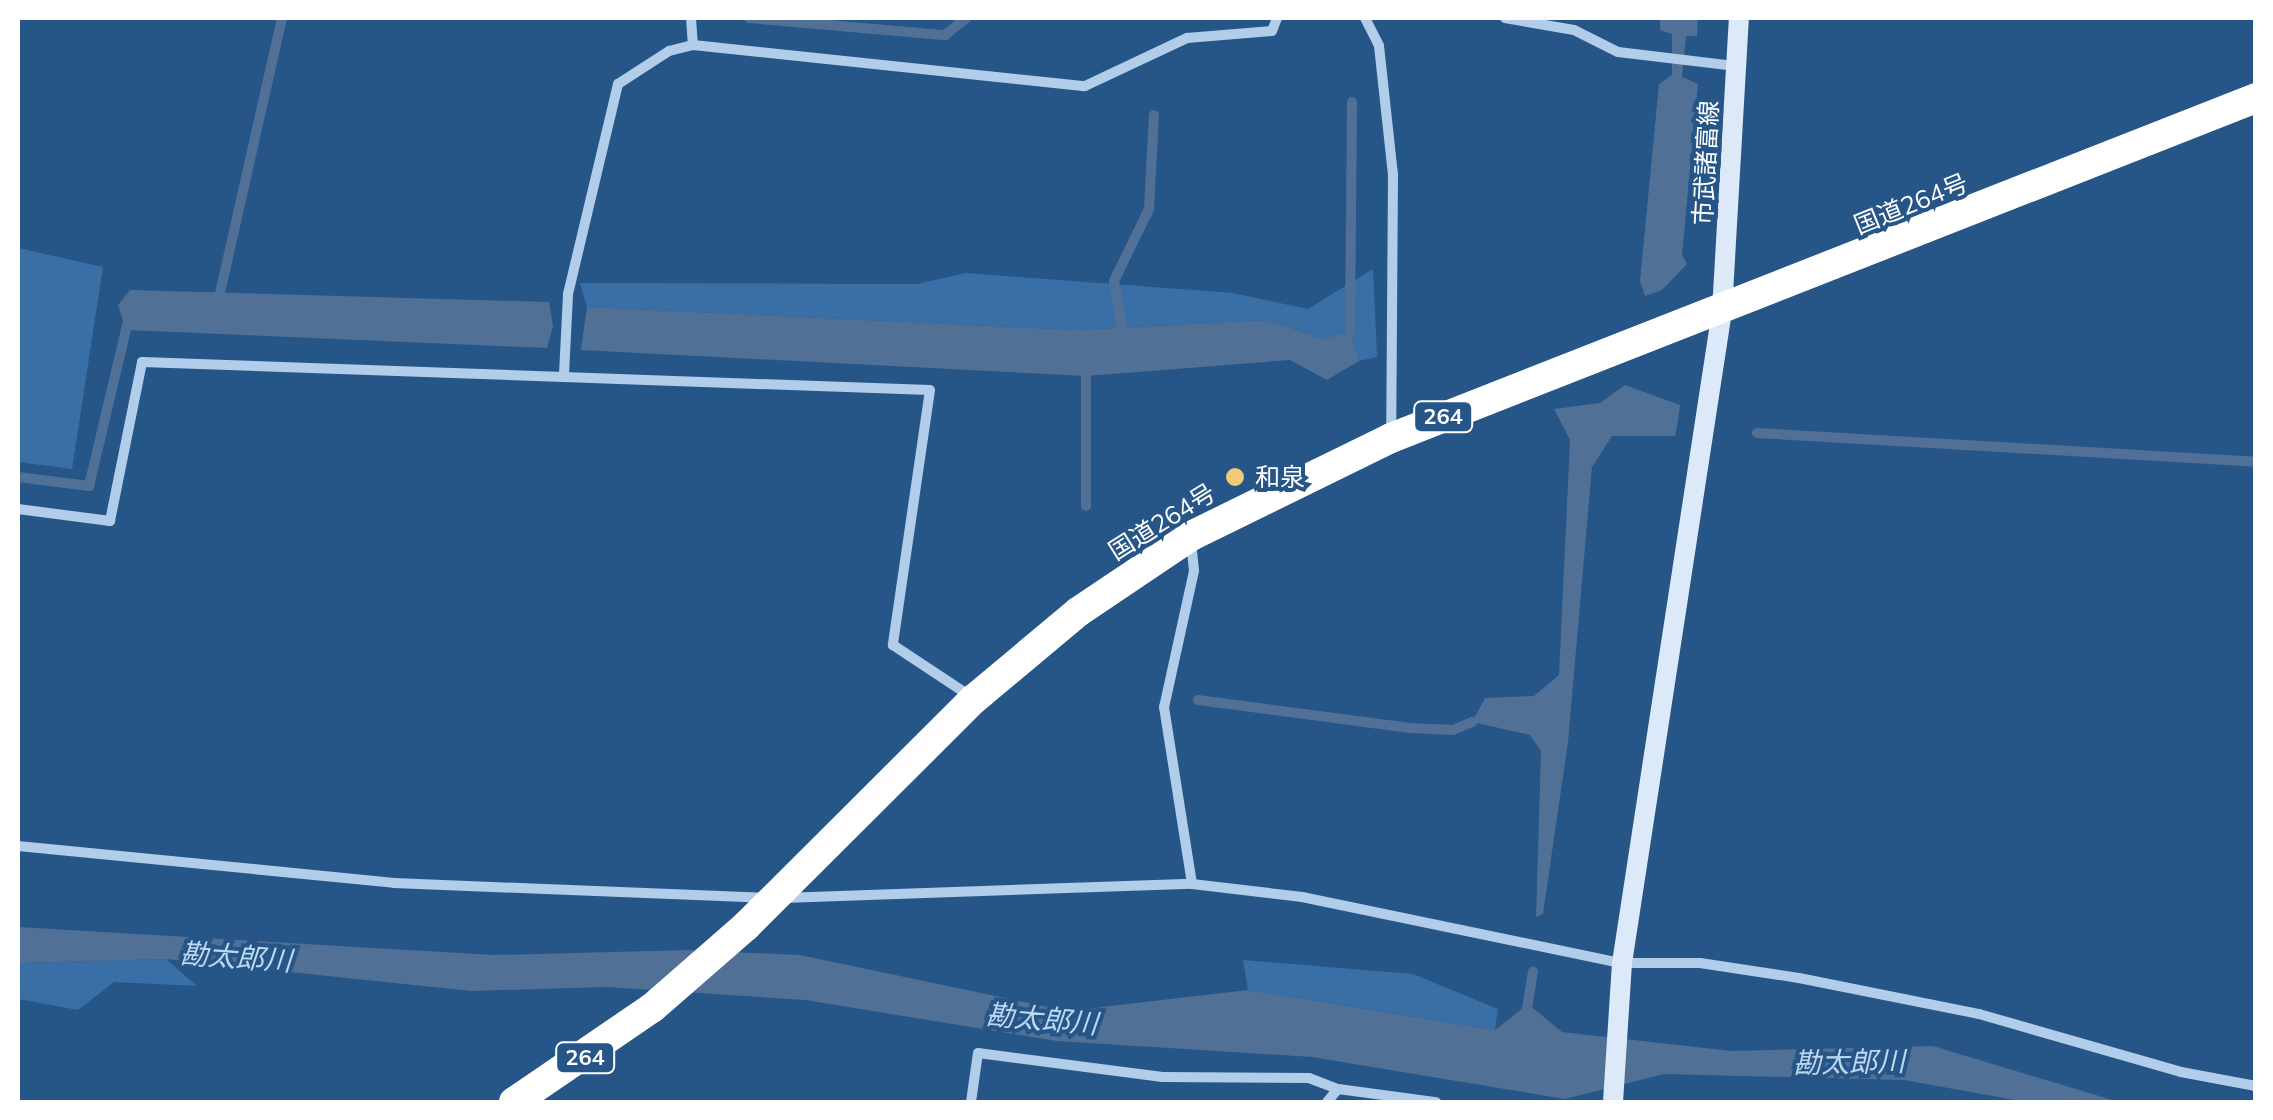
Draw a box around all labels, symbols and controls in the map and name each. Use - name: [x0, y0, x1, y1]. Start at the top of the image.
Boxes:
- street label: 市武諸富線: [1688, 100, 1724, 226]
- street label: 国道264号: [1850, 168, 1972, 240]
- road number: 264: [1413, 400, 1473, 434]
- place label: 和泉: [1255, 462, 1305, 492]
- marker: 和泉: [1224, 466, 1246, 488]
- street label: 国道264号: [1103, 477, 1221, 567]
- water label: 勘太郎川: [179, 936, 293, 978]
- water label: 勘太郎川: [985, 997, 1099, 1041]
- road number: 264: [555, 1041, 615, 1075]
- water label: 勘太郎川: [1793, 1044, 1905, 1080]

